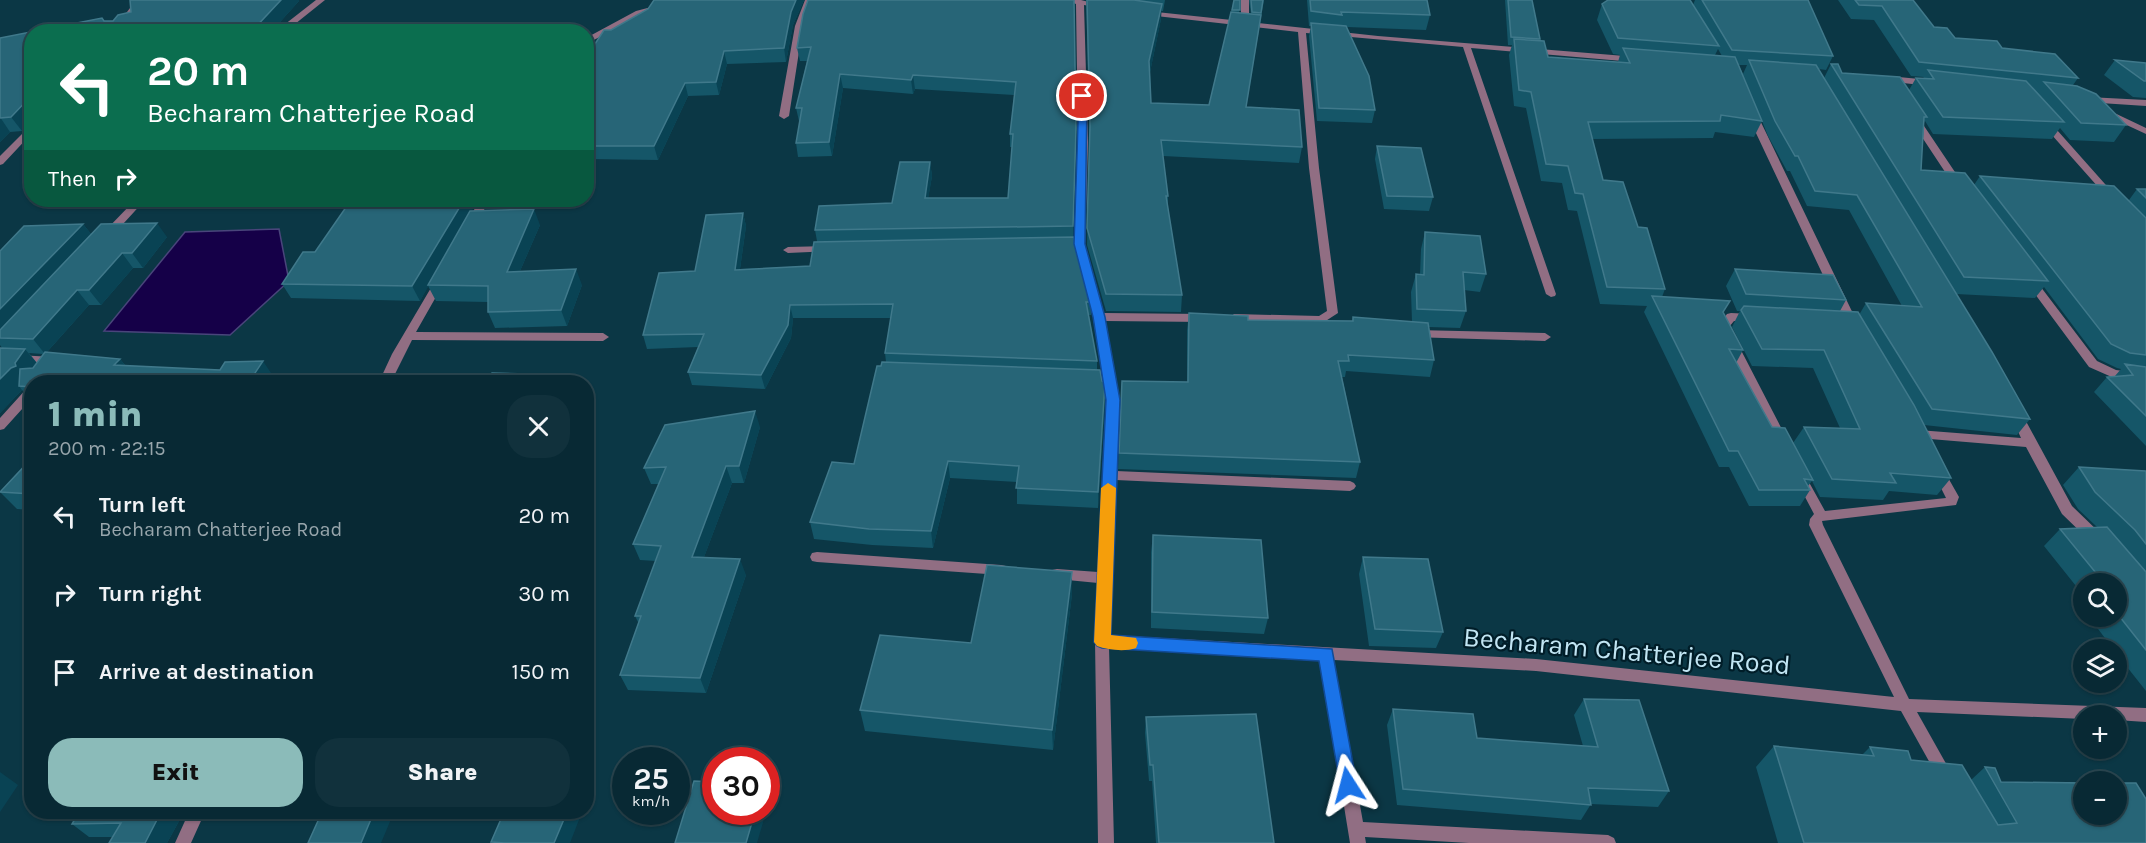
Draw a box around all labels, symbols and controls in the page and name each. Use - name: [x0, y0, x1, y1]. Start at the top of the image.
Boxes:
- text: 20 m: [147, 46, 249, 96]
- icon: left: [48, 48, 126, 126]
- pin: [1056, 70, 1107, 121]
- icon: arrive: [1065, 79, 1098, 112]
- text: Becharam Chatterjee Road: [147, 97, 475, 129]
- icon: right: [109, 162, 142, 195]
- text: Then: [48, 166, 97, 192]
- text: 1 min: [48, 393, 142, 435]
- button: close: [507, 395, 570, 458]
- text: 200 m · 22:15: [48, 437, 166, 460]
- text: Turn left: [99, 492, 186, 518]
- icon: left: [48, 500, 81, 533]
- text: 20 m: [518, 503, 570, 529]
- text: Becharam Chatterjee Road: [99, 518, 342, 541]
- map controls: [2073, 573, 2127, 825]
- button: search: [2073, 573, 2127, 627]
- icon: right: [48, 578, 81, 611]
- text: Turn right: [99, 581, 202, 607]
- text: 30 m: [518, 581, 570, 607]
- street label: Becharam Chatterjee Road: [1462, 621, 1792, 681]
- button: layers: [2073, 639, 2127, 693]
- icon: arrive: [48, 656, 81, 689]
- text: Arrive at destination: [99, 659, 314, 685]
- text: 150 m: [511, 659, 570, 685]
- button: +: [2073, 705, 2127, 759]
- button: Exit: [48, 738, 303, 807]
- button: Share: [315, 738, 570, 807]
- speed limit sign: 30: [702, 747, 780, 825]
- position arrow: [1316, 753, 1380, 817]
- text: 25: [633, 761, 669, 797]
- button: −: [2073, 771, 2127, 825]
- text: km/h: [632, 792, 670, 810]

